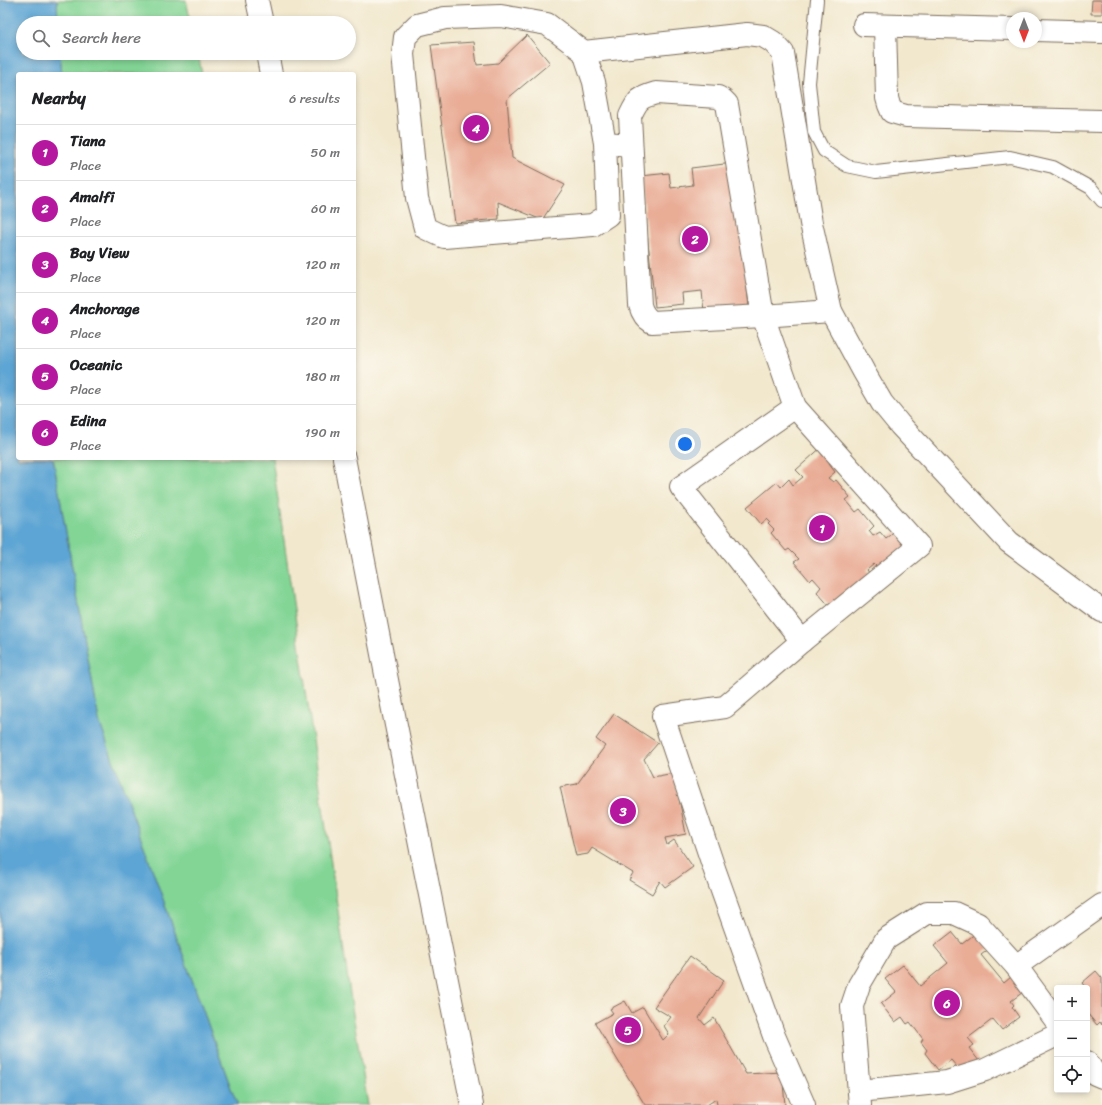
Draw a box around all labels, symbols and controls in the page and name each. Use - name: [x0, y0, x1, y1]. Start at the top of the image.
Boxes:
- north arrow: [1006, 12, 1042, 48]
- search box: [16, 16, 356, 60]
- text: Search here: [62, 25, 141, 51]
- icon: search: [30, 27, 52, 49]
- text: Nearby: [32, 83, 86, 113]
- text: 6 results: [289, 87, 340, 110]
- pin: 4: [463, 113, 489, 143]
- text: Tiana: [70, 128, 106, 154]
- text: 1: [42, 141, 48, 164]
- text: 50 m: [310, 141, 340, 164]
- text: Place: [70, 154, 101, 177]
- text: Amalfi: [70, 184, 114, 210]
- text: 2: [41, 197, 49, 220]
- text: 60 m: [311, 197, 340, 220]
- text: Place: [70, 210, 101, 233]
- pin: 2: [682, 224, 708, 254]
- text: Bay View: [70, 240, 129, 266]
- text: 3: [41, 253, 49, 276]
- text: 120 m: [305, 253, 340, 276]
- text: Place: [70, 266, 101, 289]
- text: Anchorage: [70, 296, 139, 322]
- text: 4: [41, 309, 49, 332]
- text: 120 m: [305, 309, 340, 332]
- text: Place: [70, 322, 101, 345]
- text: Oceanic: [70, 352, 122, 378]
- text: 5: [41, 365, 49, 388]
- text: 180 m: [305, 365, 340, 388]
- text: Place: [70, 378, 101, 401]
- text: Edina: [70, 408, 106, 434]
- text: 6: [41, 421, 49, 444]
- text: 190 m: [305, 421, 340, 444]
- text: Place: [70, 434, 101, 457]
- your location: [675, 434, 695, 454]
- pin: 1: [809, 513, 835, 543]
- pin: 3: [610, 796, 636, 826]
- map controls: [1054, 985, 1090, 1093]
- button: +: [1054, 985, 1090, 1021]
- pin: 6: [934, 988, 960, 1018]
- pin: 5: [615, 1015, 641, 1045]
- button: −: [1054, 1021, 1090, 1057]
- button: locate: [1054, 1057, 1090, 1093]

